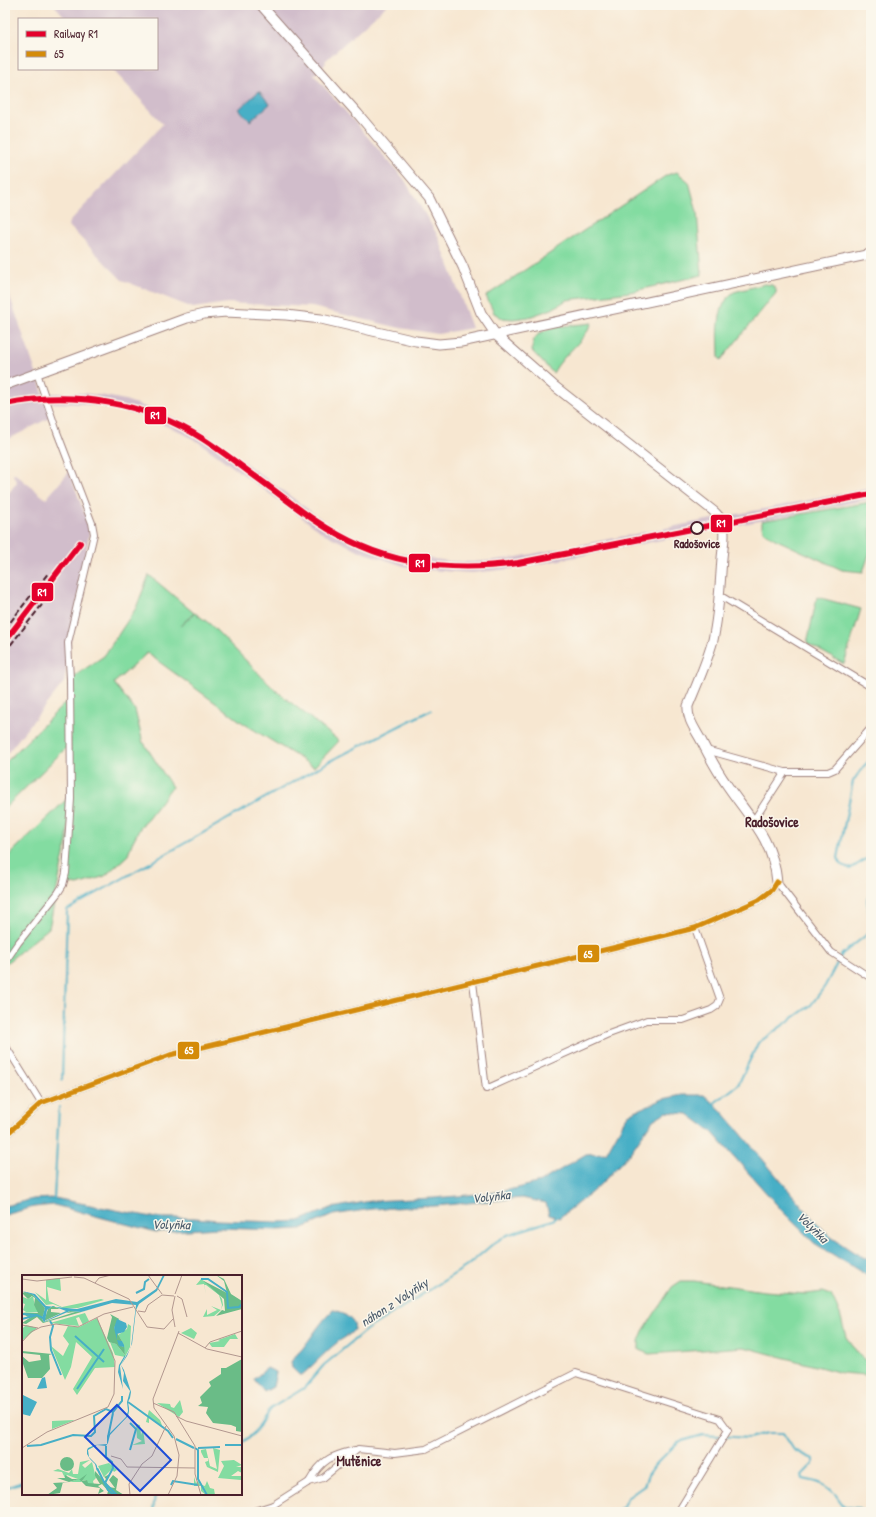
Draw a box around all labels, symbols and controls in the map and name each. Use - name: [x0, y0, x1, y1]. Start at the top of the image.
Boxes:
- legend: [18, 18, 158, 70]
- text: Railway R1: [54, 25, 98, 42]
- text: 65: [54, 45, 64, 62]
- line badge: R1: [144, 406, 167, 425]
- text: R1: [151, 408, 160, 422]
- line badge: R1: [710, 514, 733, 533]
- text: R1: [717, 516, 726, 530]
- marker: Radošovice: [690, 521, 704, 535]
- place label: Radošovice: [674, 535, 720, 552]
- line badge: R1: [408, 553, 431, 573]
- text: R1: [416, 556, 425, 570]
- line badge: R1: [31, 582, 54, 602]
- text: R1: [38, 585, 47, 599]
- district label: Radošovice: [745, 812, 799, 831]
- line badge: 65: [577, 944, 600, 963]
- text: 65: [583, 947, 593, 961]
- line badge: 65: [177, 1041, 200, 1060]
- text: 65: [184, 1043, 194, 1057]
- water label: Volyňka: [471, 1185, 513, 1207]
- water label: Volyňka: [793, 1207, 834, 1248]
- water label: Volyňka: [152, 1215, 192, 1233]
- water label: náhon z Volyňky: [357, 1273, 433, 1331]
- inset map: [22, 1275, 242, 1495]
- district label: Mutěnice: [337, 1451, 382, 1470]

